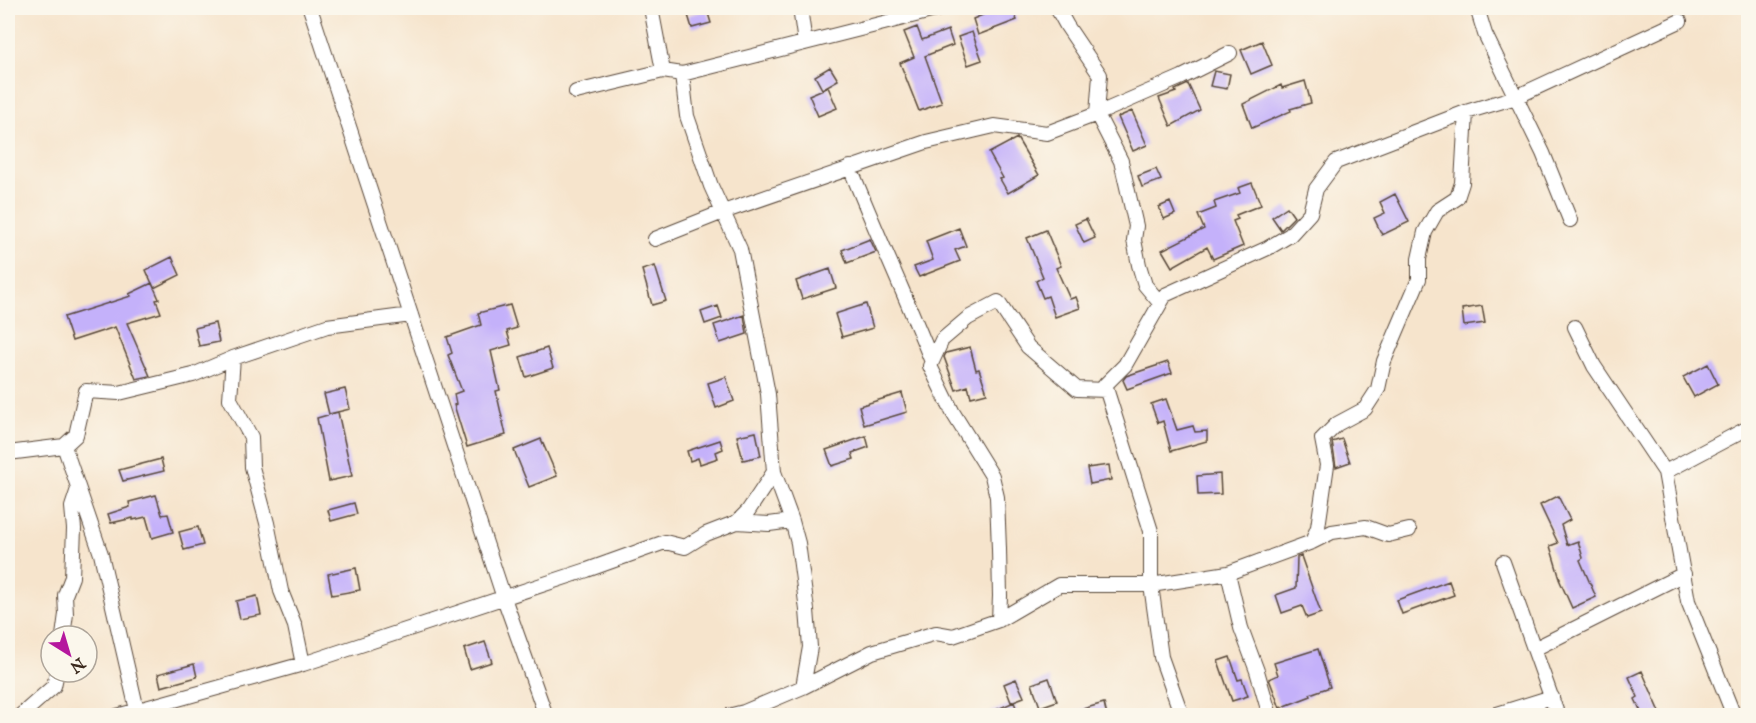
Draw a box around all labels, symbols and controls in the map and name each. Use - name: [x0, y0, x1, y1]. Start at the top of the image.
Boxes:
- north arrow: [39, 624, 99, 684]
- text: N: [65, 652, 89, 677]

